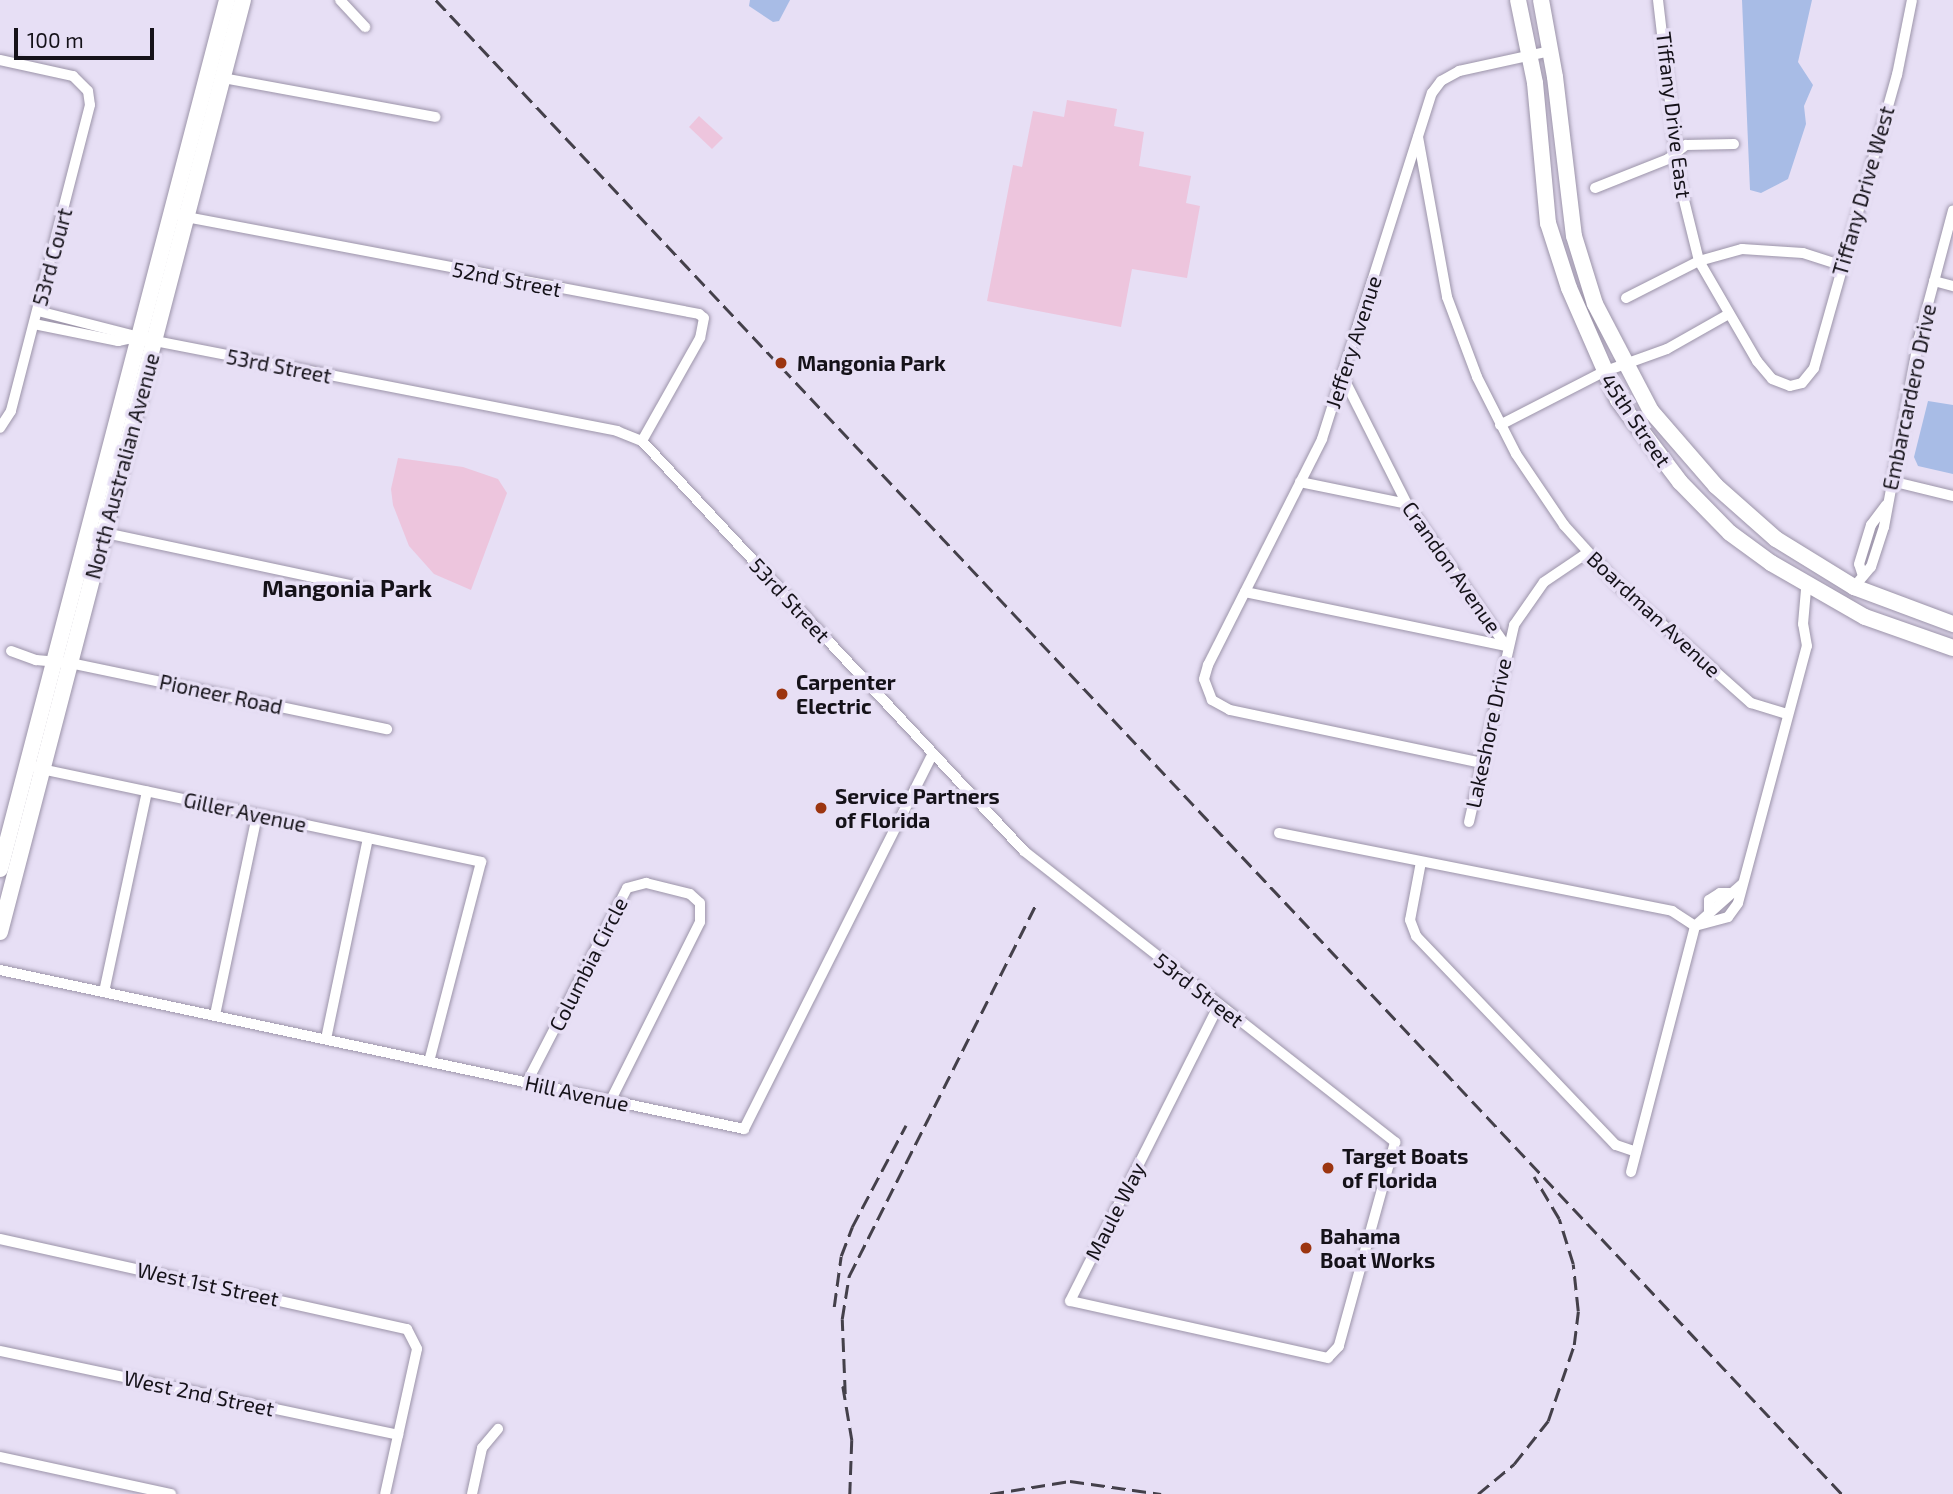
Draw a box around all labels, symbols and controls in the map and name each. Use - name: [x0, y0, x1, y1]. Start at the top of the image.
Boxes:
- scale bar: [18, 14, 158, 58]
- text: 100 m: [27, 27, 84, 52]
- street label: Tiffany Drive East: [1651, 30, 1697, 200]
- street label: Tiffany Drive West: [1827, 103, 1899, 279]
- street label: 53rd Court: [27, 205, 77, 309]
- street label: 52nd Street: [450, 256, 564, 302]
- street label: Jeffery Avenue: [1320, 272, 1386, 412]
- street label: Embarcardero Drive: [1877, 302, 1941, 492]
- street label: 53rd Street: [224, 343, 334, 389]
- street label: North Australian Avenue: [80, 350, 164, 582]
- place label: Mangonia Park: [797, 350, 946, 376]
- marker: Mangonia Park: [771, 353, 791, 373]
- street label: 45th Street: [1596, 368, 1676, 472]
- street label: Crandon Avenue: [1397, 496, 1507, 638]
- street label: Boardman Avenue: [1582, 545, 1726, 683]
- street label: 53rd Street: [745, 553, 835, 647]
- district label: Mangonia Park: [262, 574, 432, 602]
- street label: Lakeshore Drive: [1460, 656, 1516, 810]
- street label: Pioneer Road: [157, 669, 285, 719]
- place label: Carpenter Electric: [796, 669, 896, 719]
- marker: Carpenter Electric: [774, 686, 790, 702]
- place label: Service Partners of Florida: [835, 783, 1000, 833]
- street label: Giller Avenue: [181, 787, 309, 837]
- marker: Service Partners of Florida: [813, 800, 829, 816]
- street label: Columbia Circle: [543, 893, 633, 1035]
- street label: 53rd Street: [1149, 947, 1249, 1033]
- street label: Hill Avenue: [522, 1070, 632, 1116]
- place label: Target Boats of Florida: [1342, 1143, 1468, 1193]
- street label: Maule Way: [1080, 1158, 1150, 1264]
- marker: Target Boats of Florida: [1320, 1160, 1336, 1176]
- place label: Bahama Boat Works: [1320, 1223, 1435, 1273]
- marker: Bahama Boat Works: [1298, 1240, 1314, 1256]
- street label: West 1st Street: [135, 1257, 281, 1311]
- street label: West 2nd Street: [121, 1365, 277, 1421]

